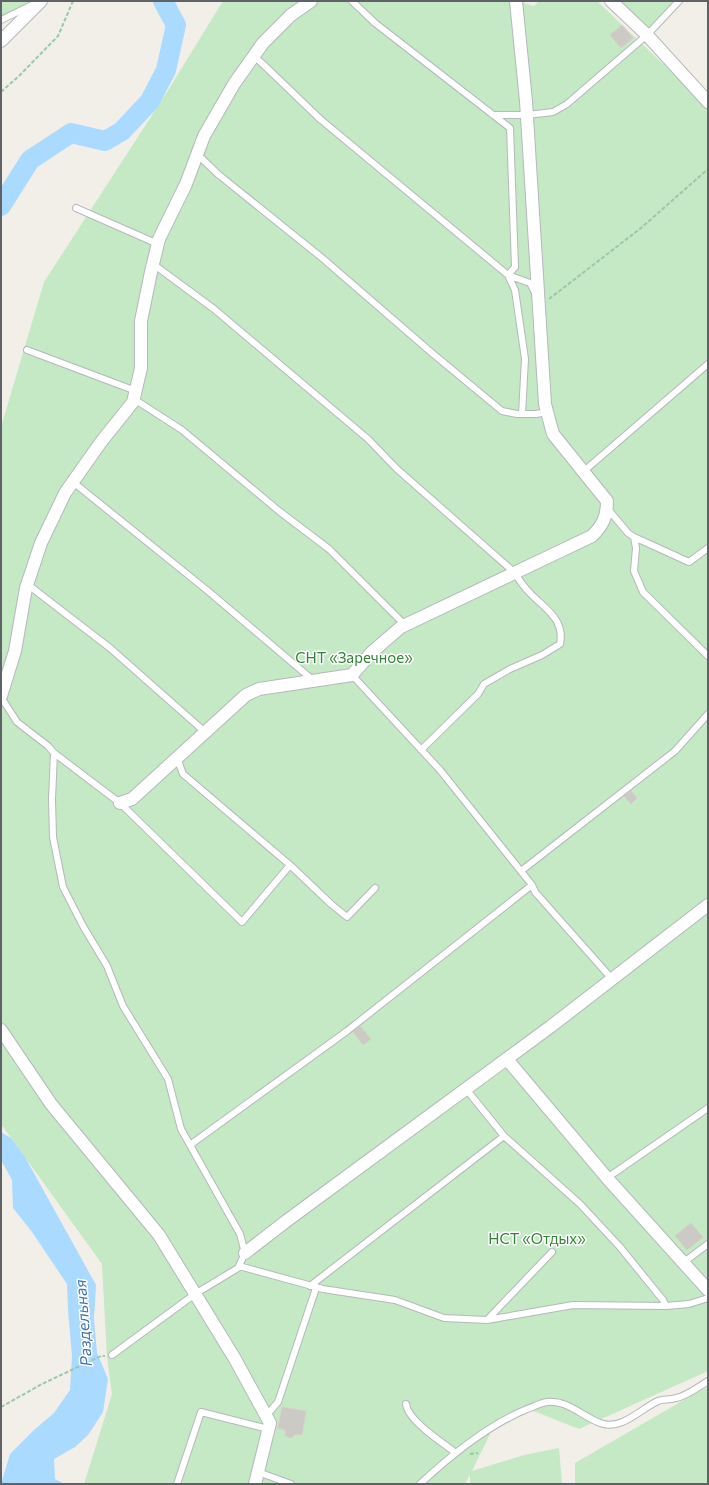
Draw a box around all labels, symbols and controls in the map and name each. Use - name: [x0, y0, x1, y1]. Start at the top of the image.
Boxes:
- park label: СНТ «Заречное»: [295, 648, 413, 666]
- park label: НСТ «Отдых»: [488, 1229, 586, 1247]
- water label: Раздельная: [70, 1279, 95, 1367]

